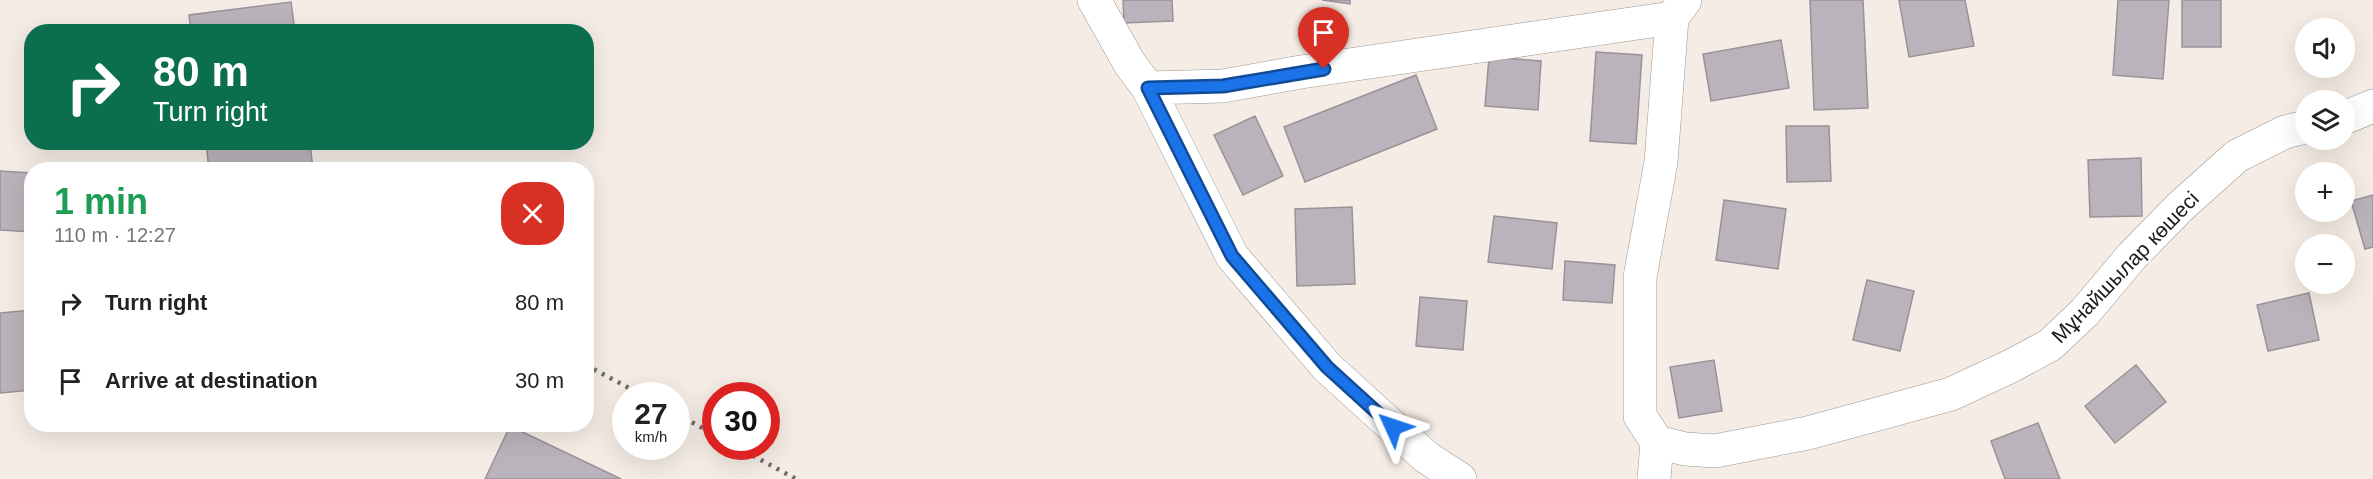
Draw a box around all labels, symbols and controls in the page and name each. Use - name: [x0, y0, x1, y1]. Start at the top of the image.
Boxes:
- pin: [1298, 7, 1349, 69]
- icon: arrive: [1307, 16, 1340, 49]
- map controls: [2295, 18, 2355, 294]
- button: sound: [2295, 18, 2355, 78]
- icon: right: [54, 48, 132, 126]
- text: 80 m: [153, 48, 249, 95]
- button: layers: [2295, 90, 2355, 150]
- text: Turn right: [153, 97, 268, 127]
- button: +: [2295, 162, 2355, 222]
- text: 1 min: [54, 181, 148, 222]
- button: close: [501, 182, 564, 245]
- street label: Мұнайшылар көшесі: [2047, 187, 2203, 347]
- text: 110 m · 12:27: [54, 224, 176, 246]
- button: −: [2295, 234, 2355, 294]
- icon: right: [54, 287, 87, 320]
- text: Turn right: [105, 290, 207, 315]
- text: 80 m: [515, 290, 564, 315]
- icon: arrive: [54, 365, 87, 398]
- text: Arrive at destination: [105, 368, 318, 393]
- text: 30 m: [515, 368, 564, 393]
- speed limit sign: 30: [702, 382, 780, 460]
- position arrow: [1361, 395, 1425, 459]
- text: 27: [634, 397, 668, 430]
- text: km/h: [635, 428, 667, 445]

